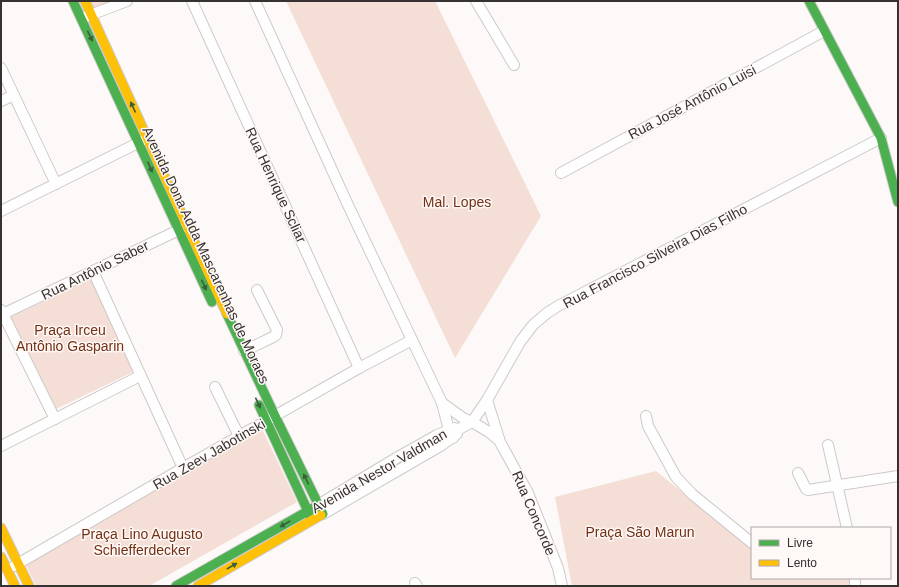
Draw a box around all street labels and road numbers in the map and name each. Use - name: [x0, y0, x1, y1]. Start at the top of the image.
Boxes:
- street label: Rua José Antônio Luisi: [625, 62, 759, 142]
- street label: Avenida Dona Adda Mascarenhas de Moraes: [139, 124, 273, 386]
- street label: Rua Henrique Scliar: [242, 125, 310, 245]
- street label: Rua Francisco Silveira Dias Filho: [560, 200, 750, 311]
- street label: Rua Antônio Saber: [39, 237, 152, 303]
- street label: Rua Zeev Jabotinski: [150, 415, 268, 493]
- street label: Avenida Nestor Valdman: [308, 426, 450, 516]
- street label: Rua Concorde: [509, 468, 559, 558]

